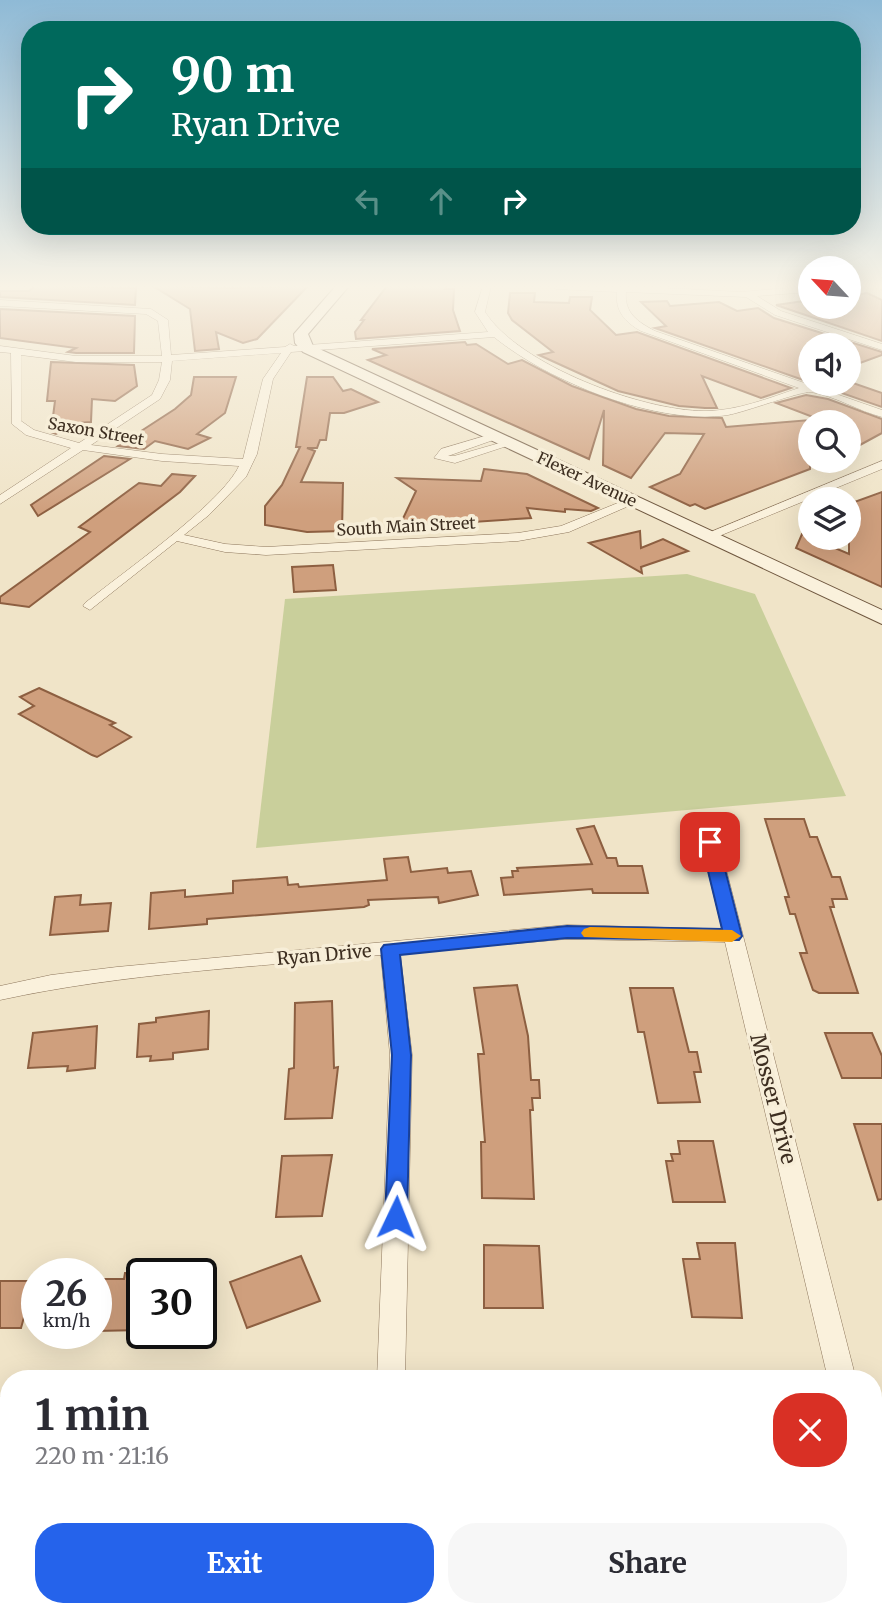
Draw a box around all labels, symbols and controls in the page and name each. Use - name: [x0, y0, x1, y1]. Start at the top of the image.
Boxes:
- text: 90 m: [171, 44, 295, 105]
- icon: right: [56, 49, 147, 140]
- text: Ryan Drive: [171, 105, 340, 145]
- icon: left: [349, 182, 387, 220]
- icon: ahead: [422, 182, 460, 220]
- icon: right: [495, 182, 533, 220]
- north arrow: [798, 256, 861, 318]
- map controls: [798, 256, 861, 550]
- button: sound: [798, 333, 861, 396]
- button: search: [798, 410, 861, 473]
- street label: Saxon Street: [46, 413, 146, 449]
- street label: Flexer Avenue: [534, 447, 640, 511]
- button: layers: [798, 487, 861, 550]
- street label: South Main Street: [336, 512, 477, 540]
- pin: [680, 812, 740, 872]
- icon: arrive: [691, 823, 729, 861]
- street label: Ryan Drive: [276, 939, 372, 970]
- street label: Mosser Drive: [744, 1031, 803, 1167]
- position arrow: [359, 1180, 433, 1254]
- speed limit sign: 30: [126, 1258, 217, 1349]
- text: 26: [46, 1272, 87, 1316]
- text: km/h: [43, 1309, 90, 1332]
- text: 1 min: [35, 1389, 149, 1441]
- button: close: [773, 1393, 847, 1467]
- text: 220 m · 21:16: [35, 1441, 169, 1470]
- button: Exit: [35, 1523, 434, 1603]
- button: Share: [448, 1523, 847, 1603]

